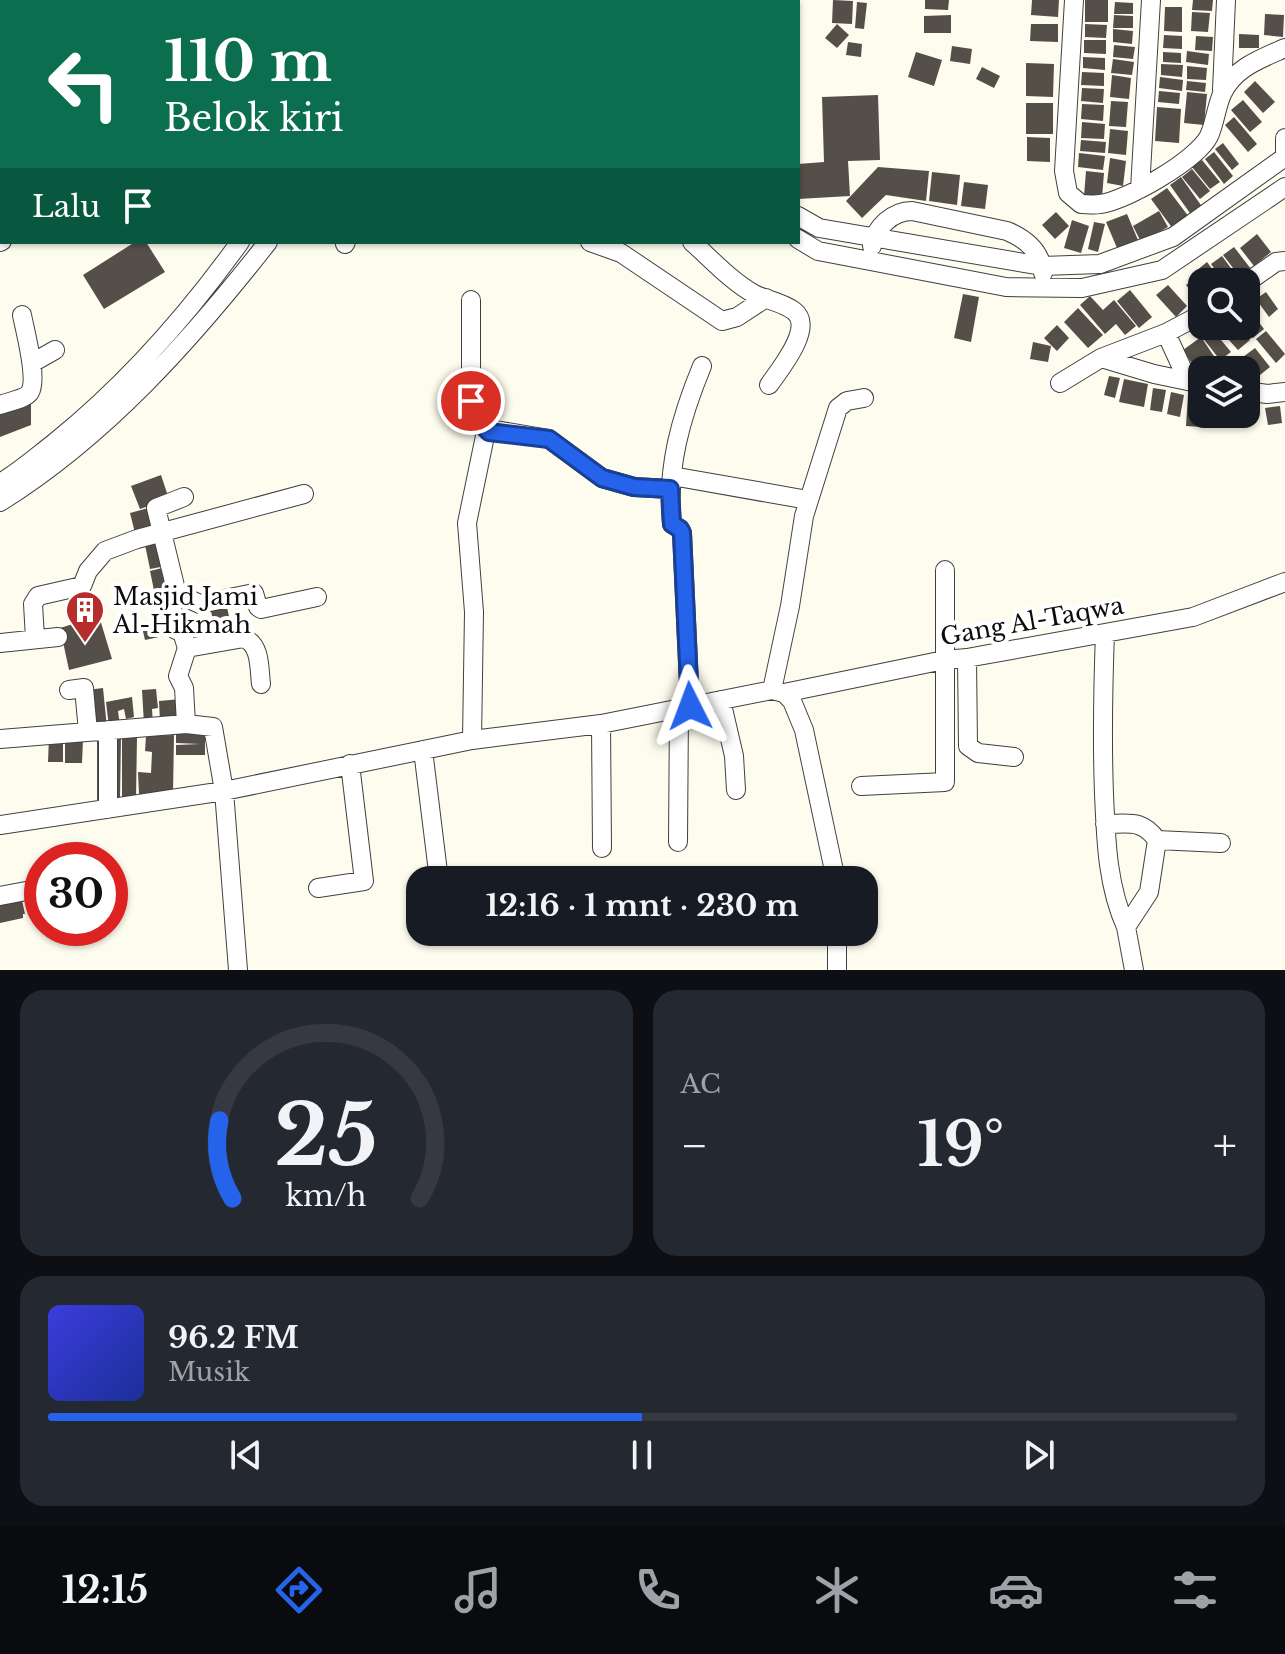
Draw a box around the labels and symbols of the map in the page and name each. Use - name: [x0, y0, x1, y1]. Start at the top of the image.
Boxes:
- pin: [437, 367, 505, 435]
- place label: Masjid Jami Al-Hikmah: [112, 582, 258, 639]
- building icon: Masjid Jami Al-Hikmah: [64, 589, 106, 644]
- street label: Gang Al-Taqwa: [938, 590, 1127, 651]
- position arrow: [648, 664, 732, 748]
- speed limit sign: 30: [24, 842, 128, 946]

